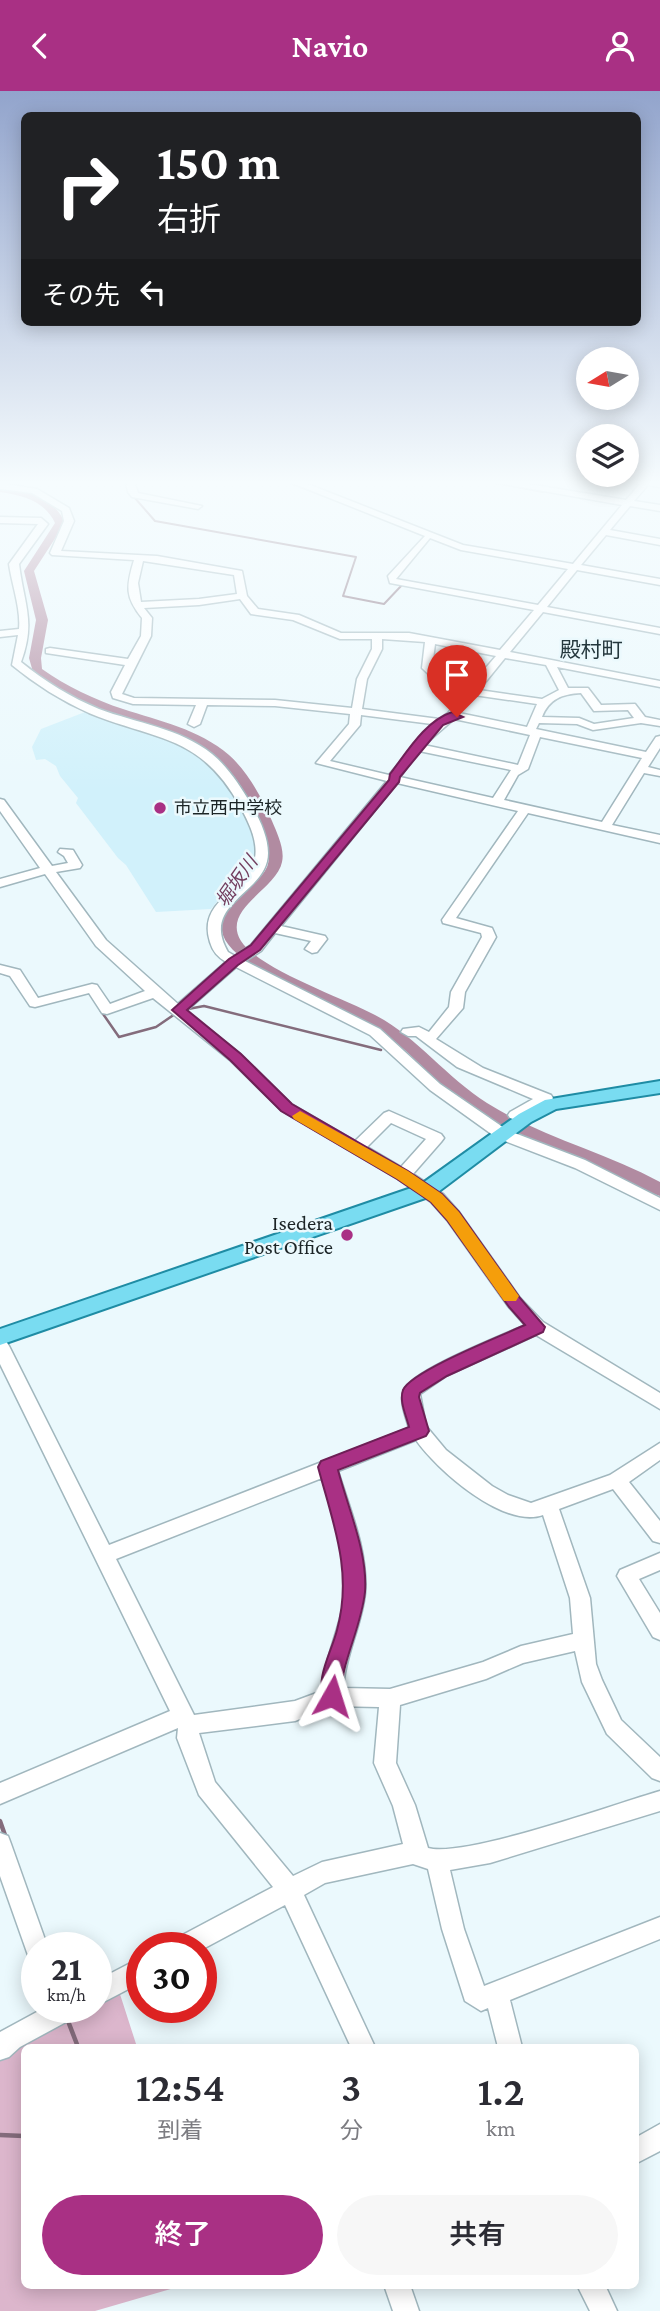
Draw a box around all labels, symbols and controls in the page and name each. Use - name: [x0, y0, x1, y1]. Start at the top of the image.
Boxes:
- icon: back: [21, 27, 59, 65]
- icon: person: [601, 27, 639, 65]
- text: Navio: [292, 28, 368, 64]
- text: 150 m: [157, 135, 280, 190]
- icon: right: [42, 140, 133, 231]
- text: 右折: [157, 201, 221, 237]
- icon: left: [134, 273, 172, 311]
- text: その先: [42, 281, 120, 310]
- north arrow: [576, 347, 639, 409]
- map controls: [576, 347, 639, 487]
- button: layers: [576, 424, 639, 487]
- district label: 殿村町: [560, 638, 623, 662]
- pin: [427, 645, 487, 717]
- icon: arrive: [438, 656, 476, 694]
- place label: 市立西中学校: [174, 798, 282, 818]
- marker: 市立西中学校: [152, 800, 168, 816]
- water label: 堀坂川: [211, 850, 263, 911]
- place label: Isedera Post Office: [244, 1211, 333, 1259]
- marker: Isedera Post Office: [339, 1227, 355, 1243]
- position arrow: [295, 1659, 369, 1733]
- speed limit sign: 30: [126, 1932, 217, 2023]
- text: 21: [51, 1949, 82, 1988]
- text: km/h: [47, 1985, 86, 2005]
- text: 12:54: [136, 2063, 225, 2110]
- text: 3: [341, 2063, 361, 2110]
- text: 1.2: [477, 2067, 524, 2114]
- text: km: [486, 2115, 516, 2141]
- text: 到着: [157, 2117, 203, 2143]
- text: 分: [340, 2117, 363, 2143]
- button: 終了: [42, 2195, 323, 2275]
- button: 共有: [337, 2195, 618, 2275]

